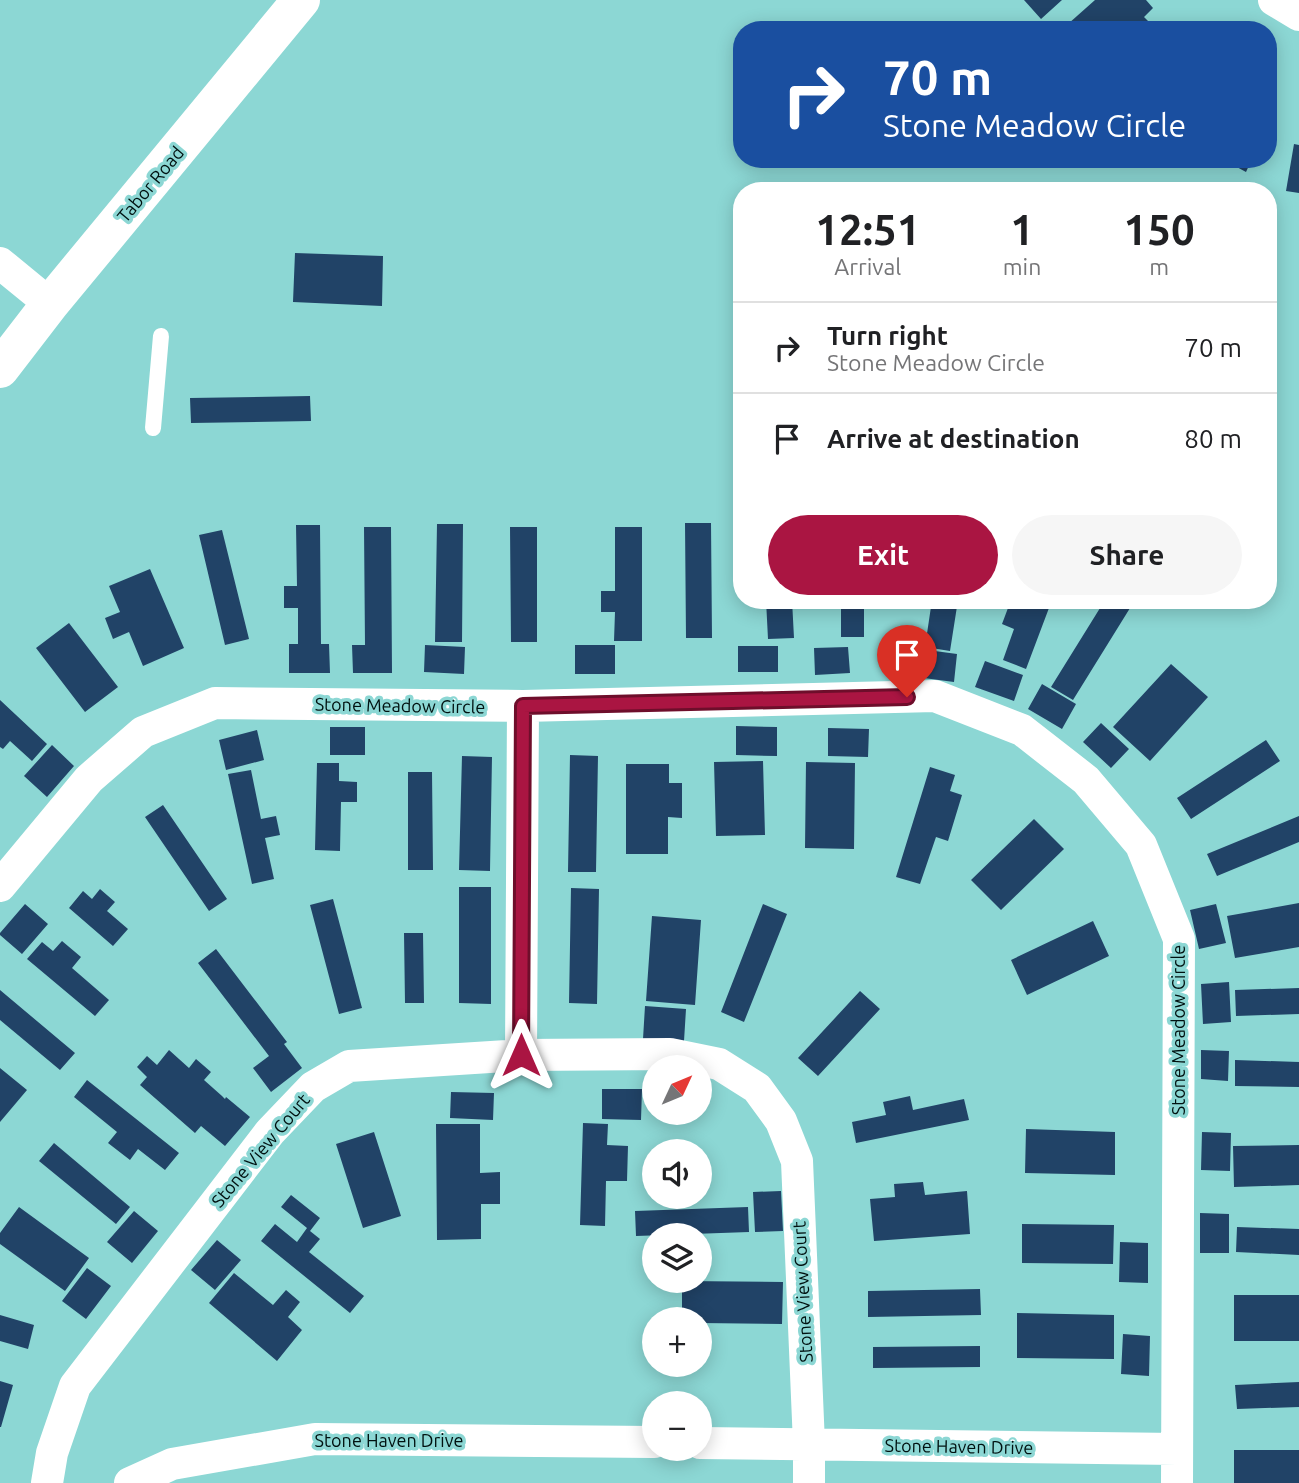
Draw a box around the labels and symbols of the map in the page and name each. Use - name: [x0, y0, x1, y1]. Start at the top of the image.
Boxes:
- street label: Tabor Road: [113, 142, 187, 226]
- pin: [877, 625, 937, 697]
- street label: Stone Meadow Circle: [315, 694, 485, 716]
- street label: Stone Meadow Circle: [1168, 945, 1188, 1115]
- position arrow: [484, 1018, 558, 1092]
- north arrow: [642, 1055, 712, 1125]
- street label: Stone View Court: [207, 1089, 313, 1211]
- street label: Stone View Court: [788, 1221, 816, 1363]
- street label: Stone Haven Drive: [315, 1430, 463, 1450]
- street label: Stone Haven Drive: [884, 1435, 1034, 1457]

